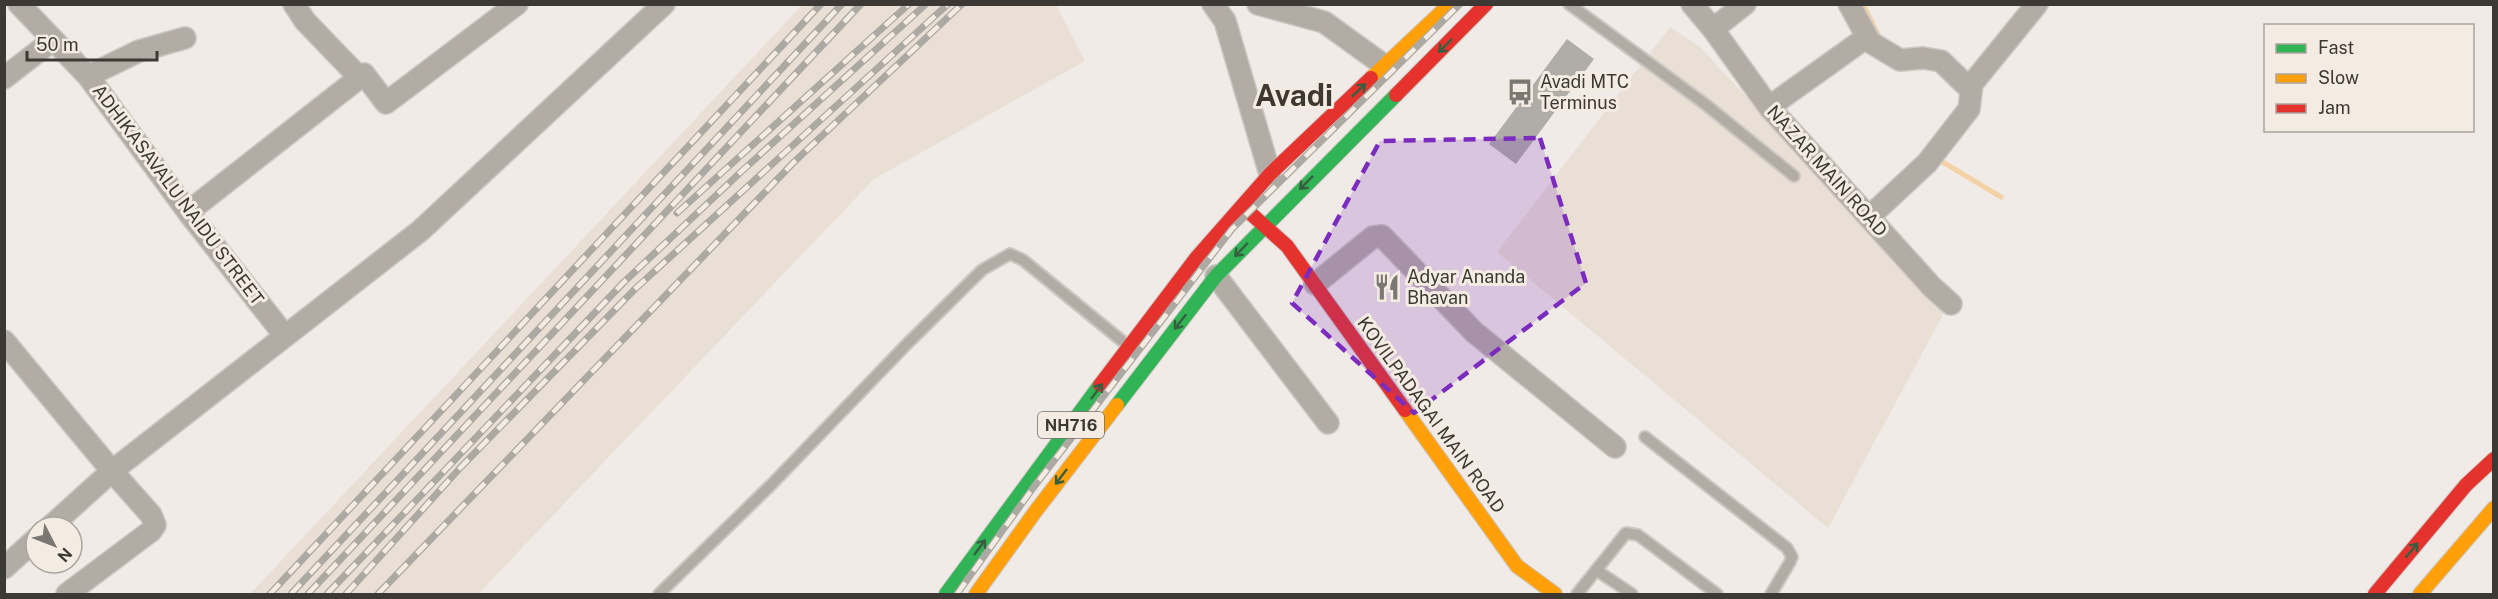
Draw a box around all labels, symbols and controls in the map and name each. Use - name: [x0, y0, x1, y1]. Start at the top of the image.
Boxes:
- scale bar: [27, 24, 158, 62]
- legend: [2264, 24, 2474, 132]
- text: 50 m: [36, 34, 79, 55]
- text: Fast: [2318, 37, 2354, 58]
- one-way arrow: [1437, 38, 1452, 53]
- text: Slow: [2318, 67, 2359, 88]
- place label: Avadi MTC Terminus: [1540, 71, 1629, 113]
- district label: Avadi: [1255, 77, 1333, 113]
- bus stop icon: Avadi MTC Terminus: [1505, 77, 1535, 107]
- street label: ADHIKASAVALU NAIDU STREET: [89, 80, 268, 309]
- one-way arrow: [1351, 83, 1366, 97]
- text: Jam: [2318, 97, 2351, 118]
- street label: NAZAR MAIN ROAD: [1763, 101, 1892, 240]
- one-way arrow: [1299, 176, 1314, 190]
- one-way arrow: [1233, 243, 1248, 258]
- place label: Adyar Ananda Bhavan: [1407, 266, 1525, 308]
- restaurant icon: Adyar Ananda Bhavan: [1372, 272, 1402, 302]
- street label: KOVILPADAGAI MAIN ROAD: [1353, 313, 1510, 517]
- one-way arrow: [1173, 314, 1186, 330]
- one-way arrow: [1090, 383, 1103, 399]
- road number: NH716: [1038, 412, 1104, 438]
- one-way arrow: [1055, 469, 1068, 485]
- north arrow: [24, 515, 84, 575]
- one-way arrow: [974, 540, 986, 556]
- one-way arrow: [2406, 542, 2419, 558]
- text: N: [54, 544, 76, 566]

